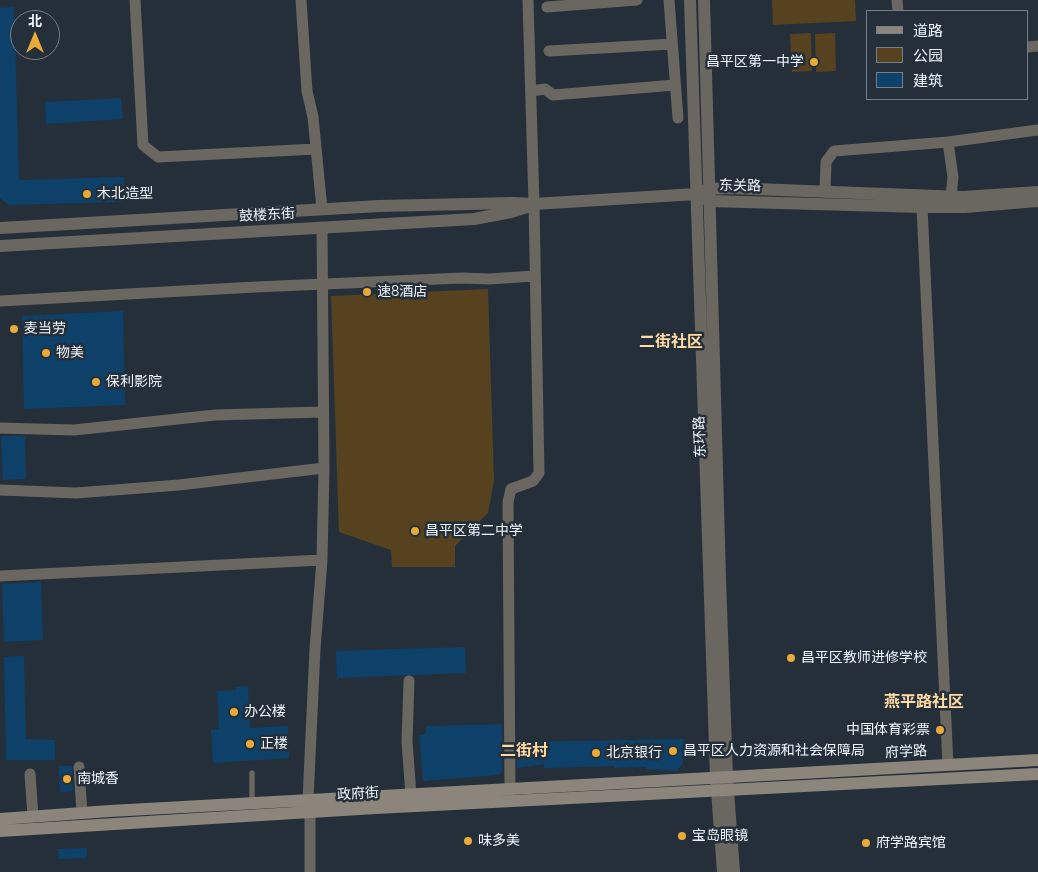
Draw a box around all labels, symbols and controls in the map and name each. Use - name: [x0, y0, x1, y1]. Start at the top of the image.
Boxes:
- north arrow: [10, 10, 60, 60]
- legend: [866, 10, 1028, 100]
- text: 北: [28, 13, 42, 29]
- text: 道路: [913, 22, 943, 40]
- text: 公园: [913, 47, 943, 65]
- place label: 昌平区第一中学: [706, 54, 804, 70]
- marker: 昌平区第一中学: [808, 56, 820, 68]
- text: 建筑: [913, 72, 943, 90]
- street label: 东关路: [719, 177, 761, 195]
- place label: 木北造型: [97, 186, 153, 202]
- marker: 木北造型: [81, 188, 93, 200]
- street label: 鼓楼东街: [239, 205, 295, 225]
- place label: 速8酒店: [377, 284, 427, 300]
- marker: 速8酒店: [361, 286, 373, 298]
- place label: 麦当劳: [24, 321, 66, 337]
- marker: 麦当劳: [8, 323, 20, 335]
- district label: 二街社区: [639, 332, 703, 352]
- place label: 物美: [56, 345, 84, 361]
- marker: 物美: [40, 347, 52, 359]
- place label: 保利影院: [106, 374, 162, 390]
- marker: 保利影院: [90, 376, 102, 388]
- street label: 东环路: [691, 416, 709, 458]
- place label: 昌平区第二中学: [425, 523, 523, 539]
- marker: 昌平区第二中学: [409, 525, 421, 537]
- place label: 昌平区教师进修学校: [801, 650, 927, 666]
- marker: 昌平区教师进修学校: [785, 652, 797, 664]
- district label: 燕平路社区: [884, 692, 964, 712]
- place label: 办公楼: [244, 704, 286, 720]
- marker: 办公楼: [228, 706, 240, 718]
- place label: 中国体育彩票: [846, 722, 930, 738]
- marker: 中国体育彩票: [934, 724, 946, 736]
- place label: 正楼: [260, 736, 288, 752]
- marker: 正楼: [244, 738, 256, 750]
- district label: 二街村: [500, 741, 548, 761]
- place label: 昌平区人力资源和社会保障局: [683, 743, 865, 759]
- street label: 府学路: [885, 743, 927, 761]
- place label: 北京银行: [606, 745, 662, 761]
- marker: 昌平区人力资源和社会保障局: [667, 745, 679, 757]
- marker: 北京银行: [590, 747, 602, 759]
- place label: 南城香: [77, 771, 119, 787]
- marker: 南城香: [61, 773, 73, 785]
- street label: 政府街: [337, 785, 379, 803]
- place label: 宝岛眼镜: [692, 828, 748, 844]
- marker: 宝岛眼镜: [676, 830, 688, 842]
- place label: 味多美: [478, 833, 520, 849]
- marker: 味多美: [462, 835, 474, 847]
- place label: 府学路宾馆: [876, 835, 946, 851]
- marker: 府学路宾馆: [860, 837, 872, 849]

